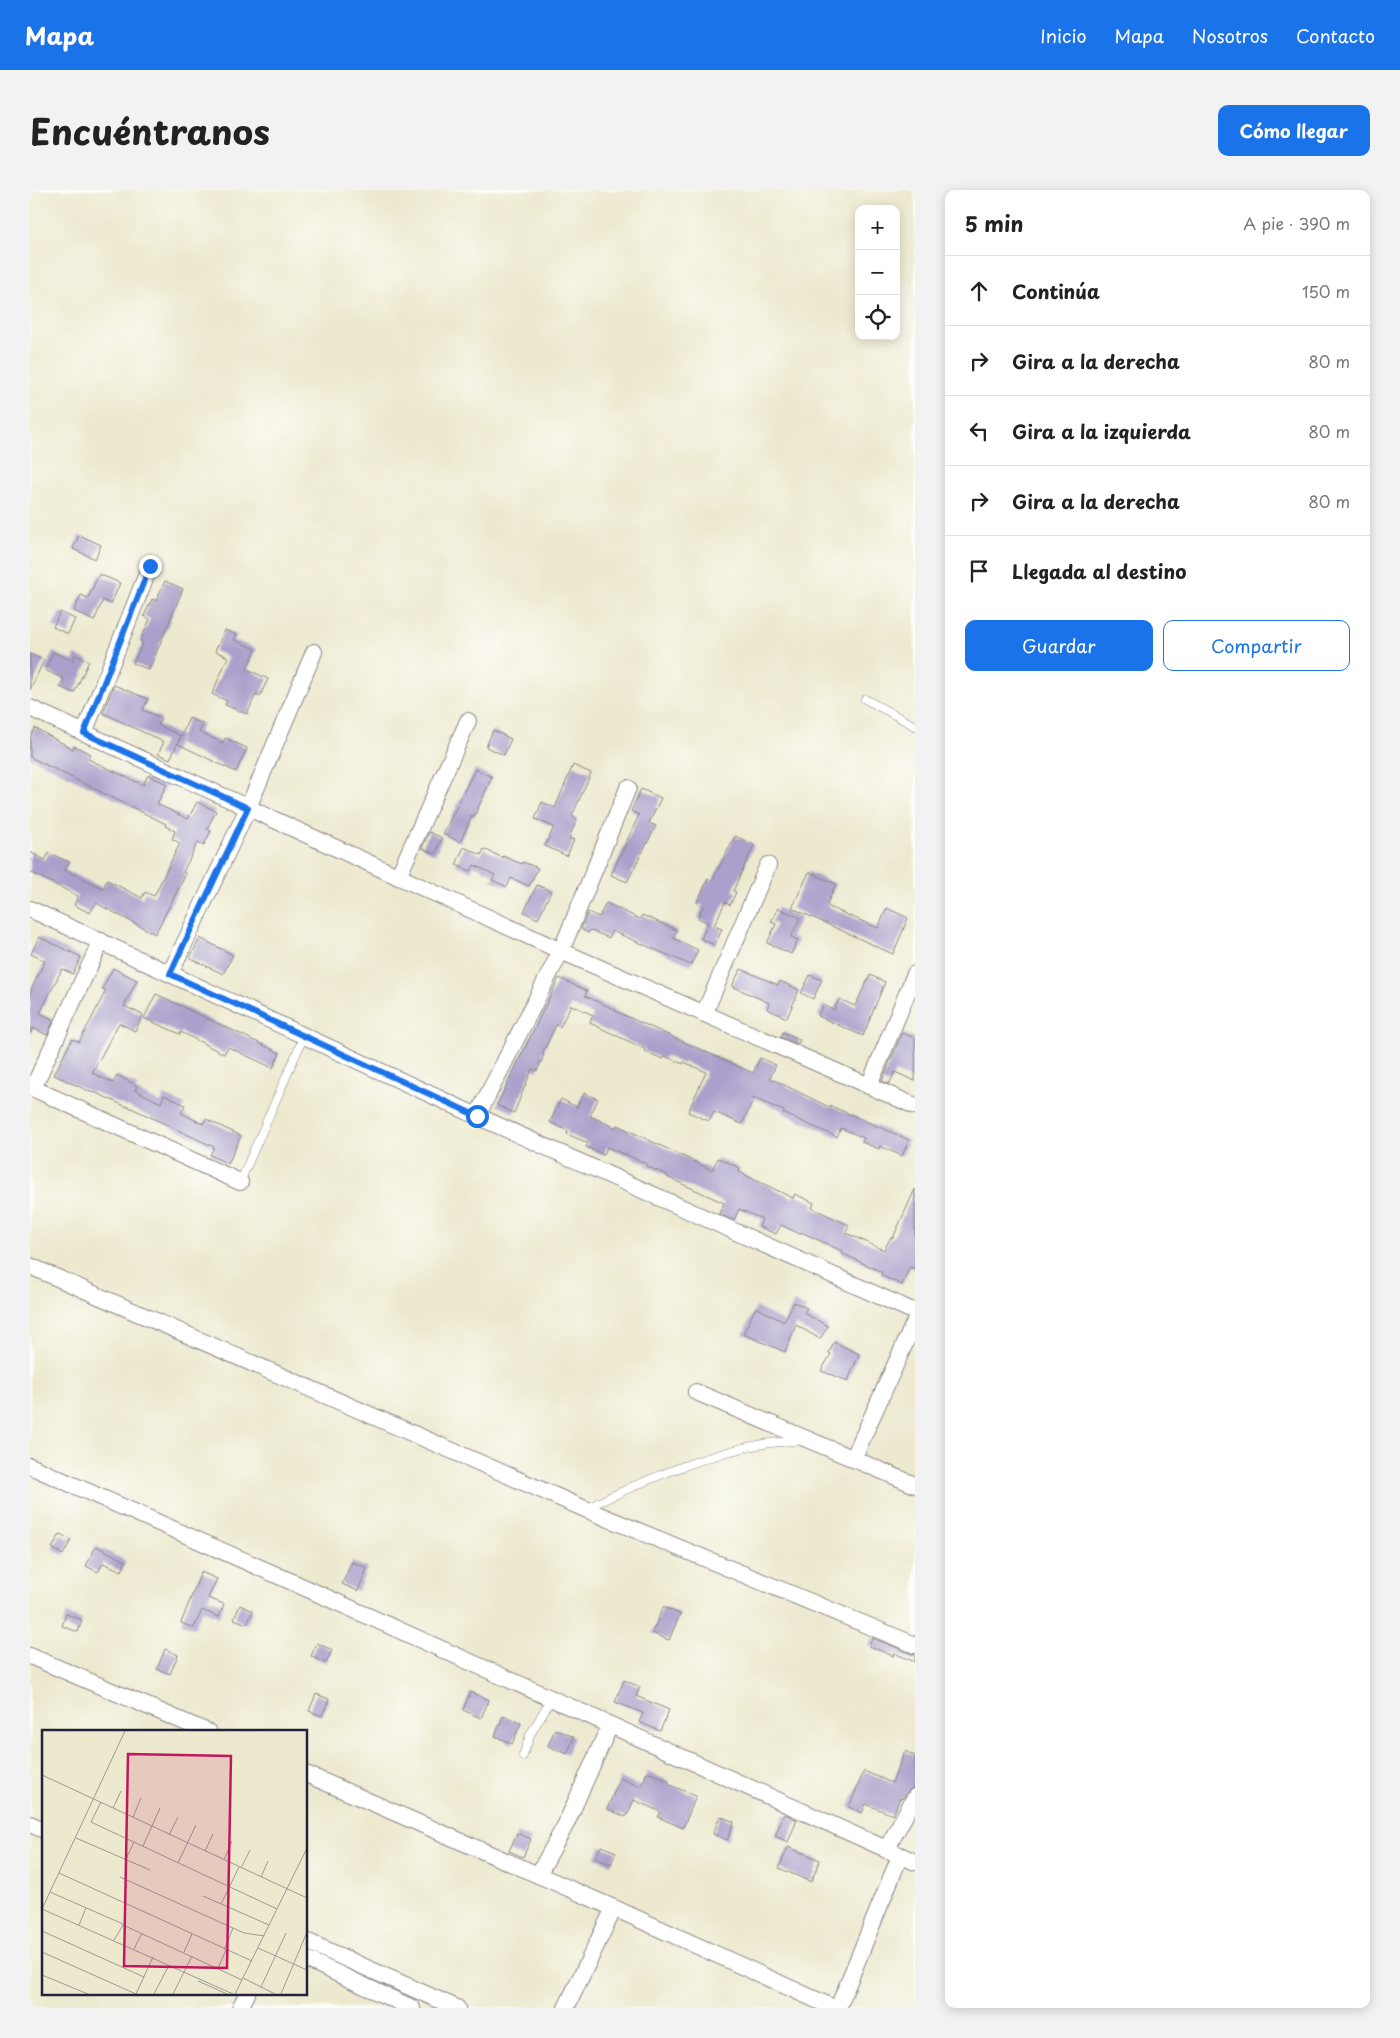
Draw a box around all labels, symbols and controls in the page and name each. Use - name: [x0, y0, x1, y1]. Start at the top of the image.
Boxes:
- text: Mapa: [25, 17, 94, 53]
- text: Inicio: [1040, 22, 1087, 49]
- text: Mapa: [1115, 22, 1164, 49]
- text: Nosotros: [1192, 22, 1268, 49]
- text: Contacto: [1296, 22, 1375, 49]
- text: Encuéntranos: [30, 104, 270, 157]
- button: Cómo llegar: [1218, 105, 1370, 156]
- map controls: [855, 205, 900, 340]
- button: +: [855, 205, 900, 250]
- text: 5 min: [965, 207, 1023, 239]
- text: A pie · 390 m: [1243, 211, 1350, 235]
- button: −: [855, 250, 900, 295]
- icon: ahead: [965, 277, 993, 305]
- text: Continúa: [1012, 277, 1100, 305]
- text: 150 m: [1302, 279, 1350, 303]
- button: locate: [855, 295, 900, 340]
- icon: right: [965, 347, 993, 375]
- text: Gira a la derecha: [1012, 347, 1180, 375]
- text: 80 m: [1308, 349, 1350, 373]
- icon: left: [965, 417, 993, 445]
- text: Gira a la izquierda: [1012, 417, 1191, 445]
- text: 80 m: [1308, 419, 1350, 443]
- icon: right: [965, 487, 993, 515]
- text: Gira a la derecha: [1012, 487, 1180, 515]
- text: 80 m: [1308, 489, 1350, 513]
- route end: [139, 555, 162, 578]
- icon: arrive: [965, 557, 993, 585]
- text: Llegada al destino: [1012, 557, 1186, 585]
- button: Guardar: [965, 620, 1153, 671]
- button: Compartir: [1163, 620, 1350, 671]
- route start: [466, 1105, 489, 1128]
- inset map: [42, 1730, 308, 1996]

